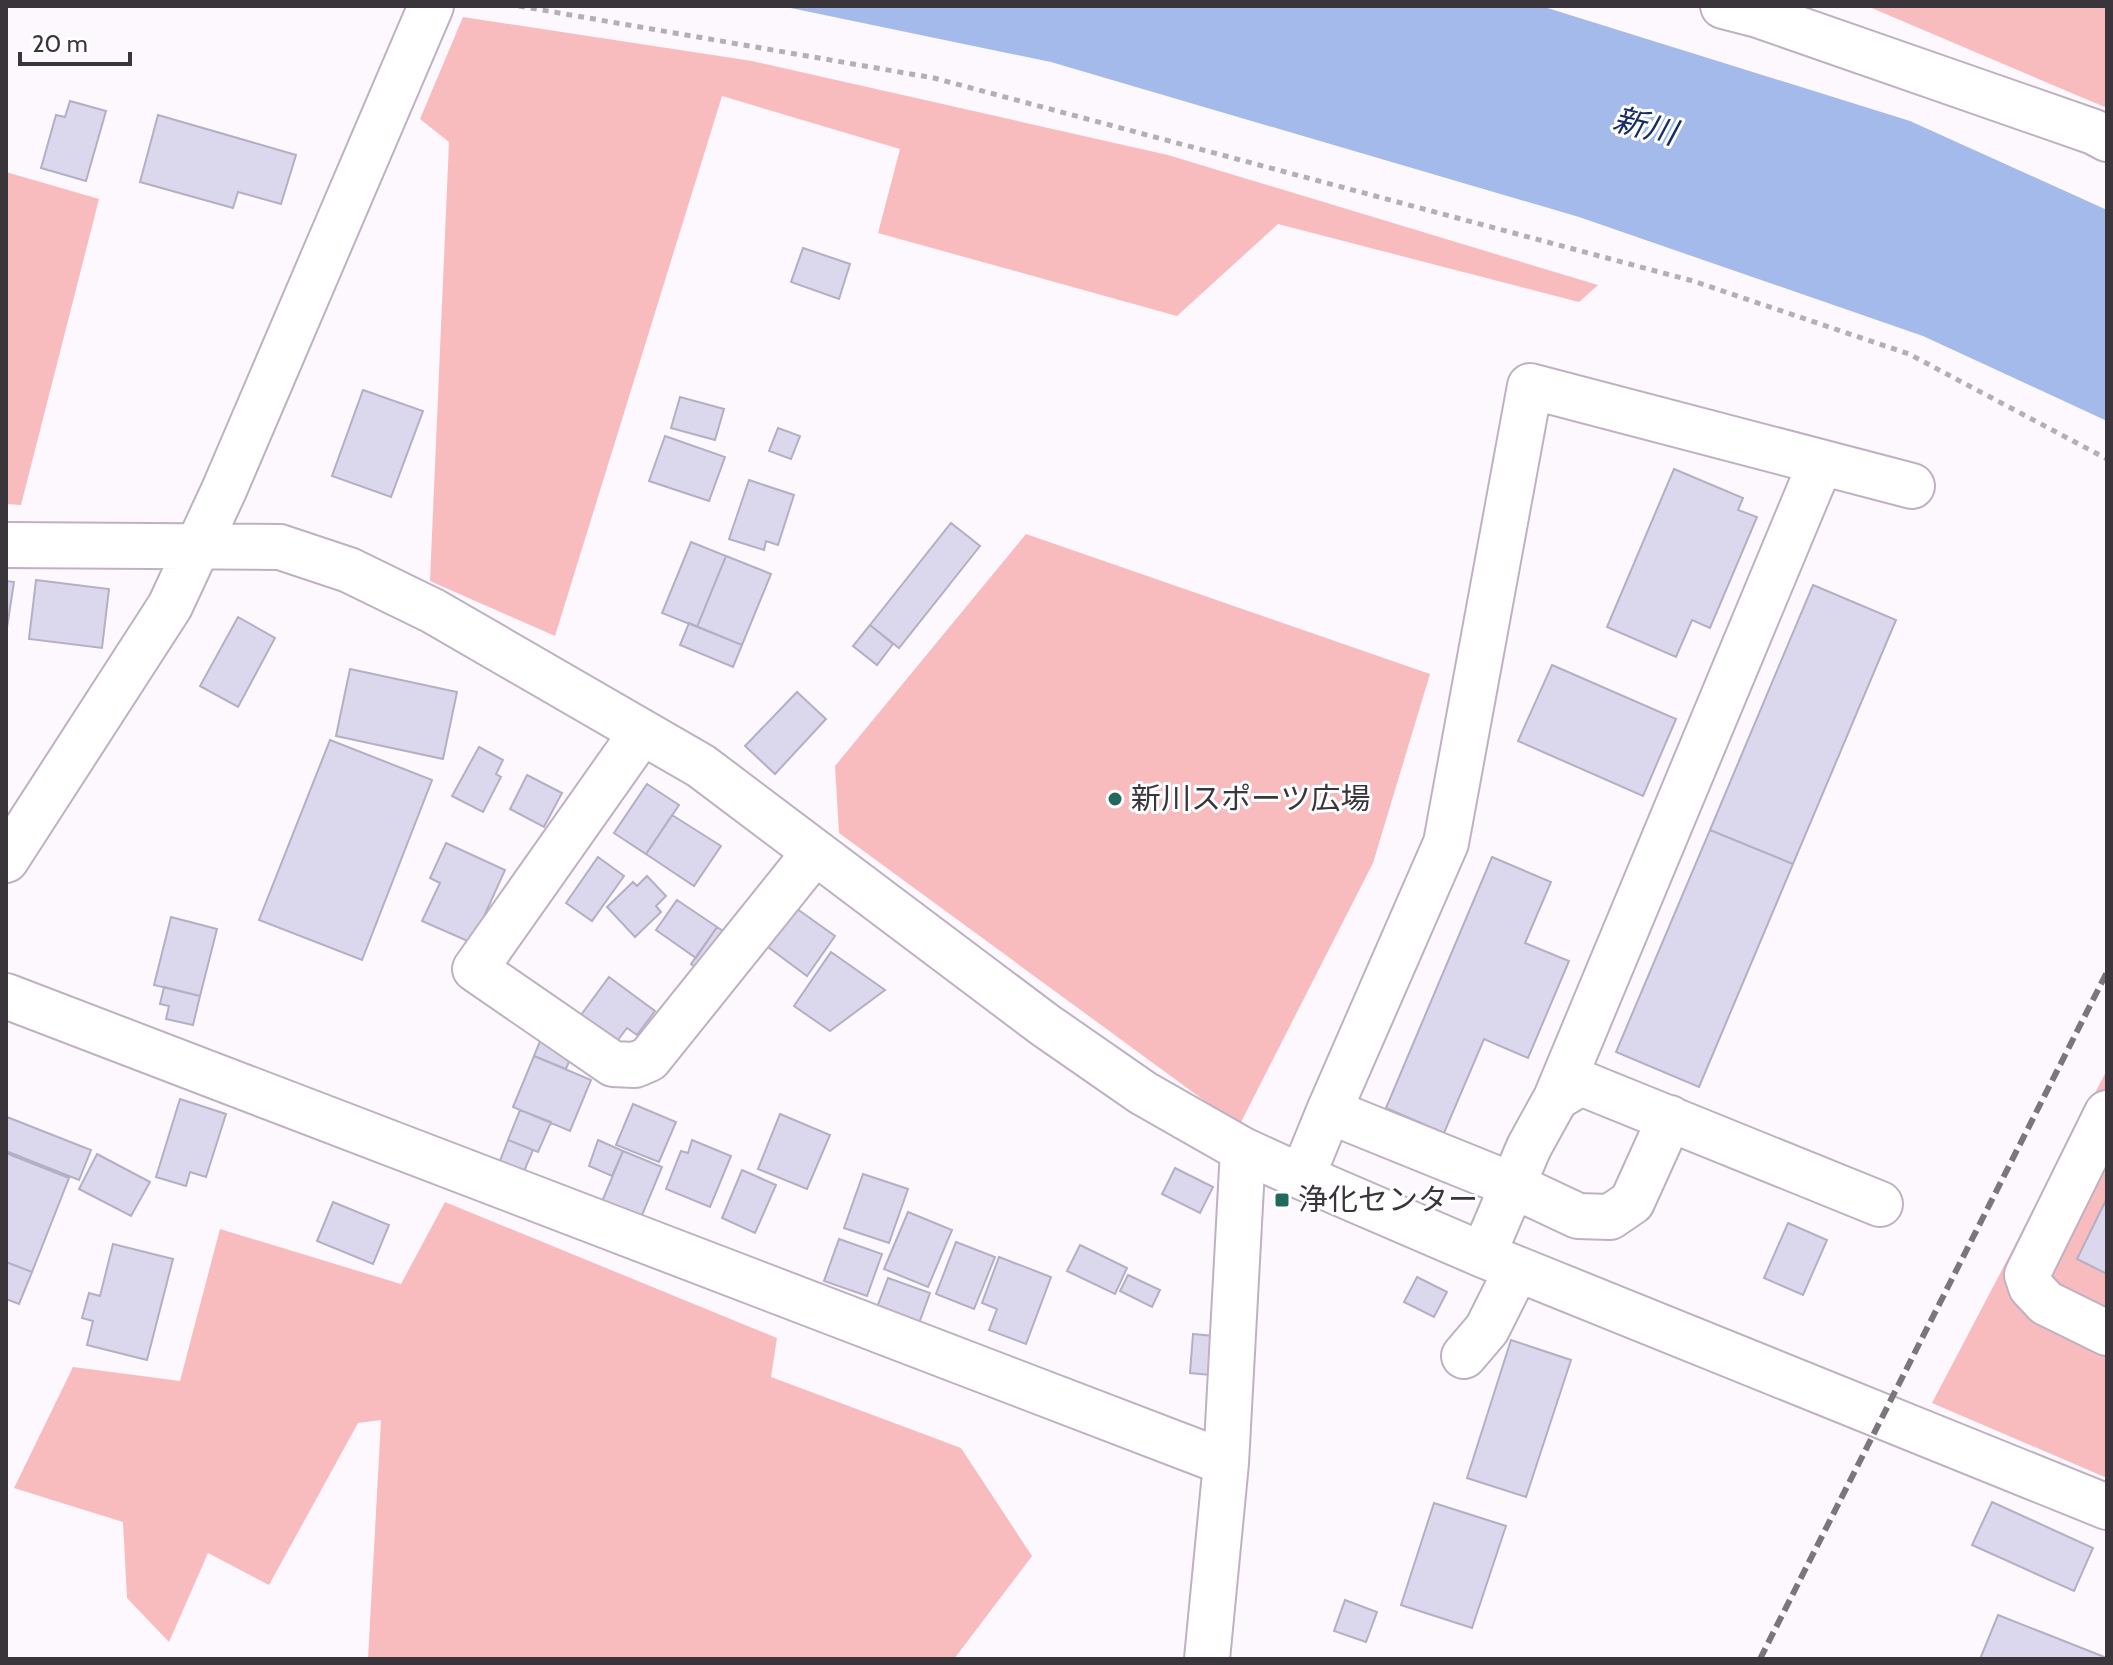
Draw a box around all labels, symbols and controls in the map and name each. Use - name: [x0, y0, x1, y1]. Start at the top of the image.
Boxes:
- scale bar: [20, 16, 130, 66]
- text: 20 m: [32, 29, 88, 58]
- water label: 新川: [1609, 99, 1684, 153]
- place label: 新川スポーツ広場: [1131, 780, 1370, 817]
- marker: 新川スポーツ広場: [1106, 790, 1124, 808]
- place label: 浄化センター: [1298, 1181, 1478, 1218]
- marker: 浄化センター: [1273, 1191, 1291, 1209]

